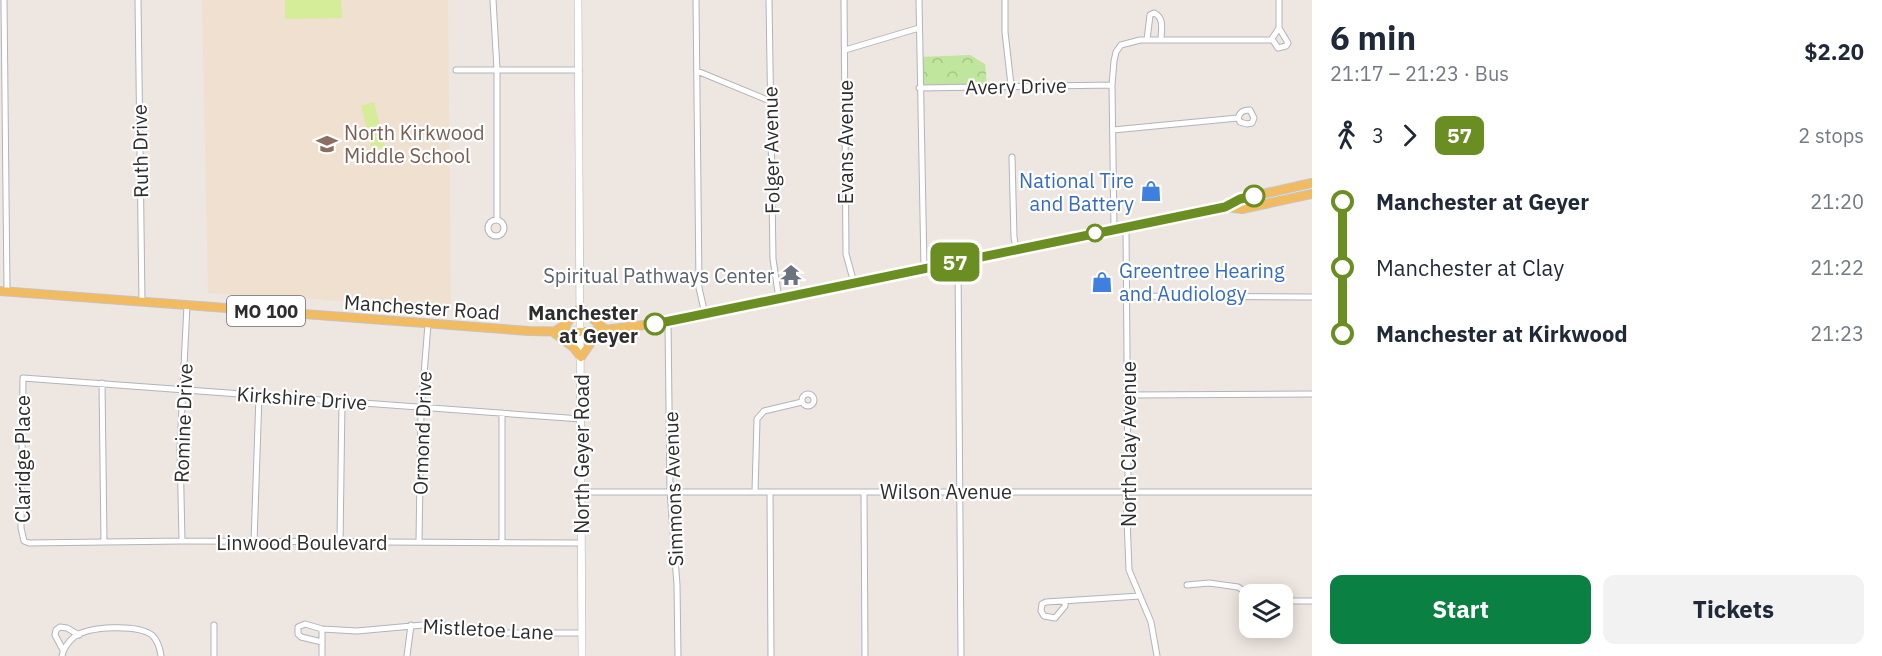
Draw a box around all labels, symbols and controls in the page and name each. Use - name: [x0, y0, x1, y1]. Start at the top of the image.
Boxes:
- text: 6 min: [1330, 16, 1416, 59]
- text: $2.20: [1804, 37, 1864, 66]
- text: 21:17 – 21:23 · Bus: [1330, 60, 1509, 87]
- street label: Avery Drive: [965, 72, 1067, 100]
- street label: Evans Avenue: [832, 80, 859, 204]
- street label: Folger Avenue: [756, 86, 786, 214]
- street label: Ruth Drive: [126, 104, 154, 198]
- place label: North Kirkwood Middle School: [344, 119, 485, 169]
- icon: walk: [1330, 119, 1363, 152]
- icon: forward: [1393, 119, 1426, 152]
- text: 57: [1447, 121, 1472, 149]
- text: 3: [1372, 122, 1384, 149]
- text: 2 stops: [1798, 122, 1864, 149]
- school or university icon: North Kirkwood Middle School: [315, 132, 339, 156]
- place label: National Tire and Battery: [1019, 167, 1134, 217]
- shop icon: National Tire and Battery: [1139, 179, 1163, 203]
- unlabelled marker: [1243, 185, 1265, 207]
- text: Manchester at Geyer: [1376, 187, 1589, 216]
- text: 21:20: [1810, 188, 1864, 215]
- unlabelled marker: [1086, 224, 1104, 242]
- line badge: 57: [928, 242, 982, 282]
- text: 57: [942, 248, 968, 276]
- text: Manchester at Clay: [1376, 253, 1564, 282]
- text: 21:22: [1810, 254, 1864, 281]
- place label: Greentree Hearing and Audiology: [1119, 257, 1285, 307]
- place label: Spiritual Pathways Center: [543, 262, 774, 289]
- temple icon: Spiritual Pathways Center: [779, 263, 803, 287]
- shop icon: Greentree Hearing and Audiology: [1090, 270, 1114, 294]
- street label: Manchester Road: [343, 288, 501, 326]
- road number: MO 100: [227, 296, 305, 326]
- place label: Manchester at Geyer: [528, 299, 638, 349]
- marker: Manchester at Geyer: [644, 313, 666, 335]
- text: Manchester at Kirkwood: [1376, 319, 1628, 348]
- text: 21:23: [1810, 320, 1864, 347]
- street label: North Clay Avenue: [1115, 361, 1142, 527]
- street label: Romine Drive: [167, 363, 199, 483]
- street label: Ormond Drive: [406, 370, 438, 496]
- street label: North Geyer Road: [568, 374, 595, 534]
- street label: Kirkshire Drive: [236, 380, 368, 416]
- street label: Claridge Place: [9, 395, 36, 523]
- street label: Simmons Avenue: [657, 411, 689, 567]
- street label: Wilson Avenue: [880, 478, 1012, 505]
- street label: Linwood Boulevard: [216, 529, 388, 556]
- button: Start: [1330, 575, 1591, 644]
- button: Tickets: [1603, 575, 1864, 644]
- map controls: [1239, 584, 1293, 638]
- button: layers: [1239, 584, 1293, 638]
- street label: Mistletoe Lane: [422, 612, 554, 646]

